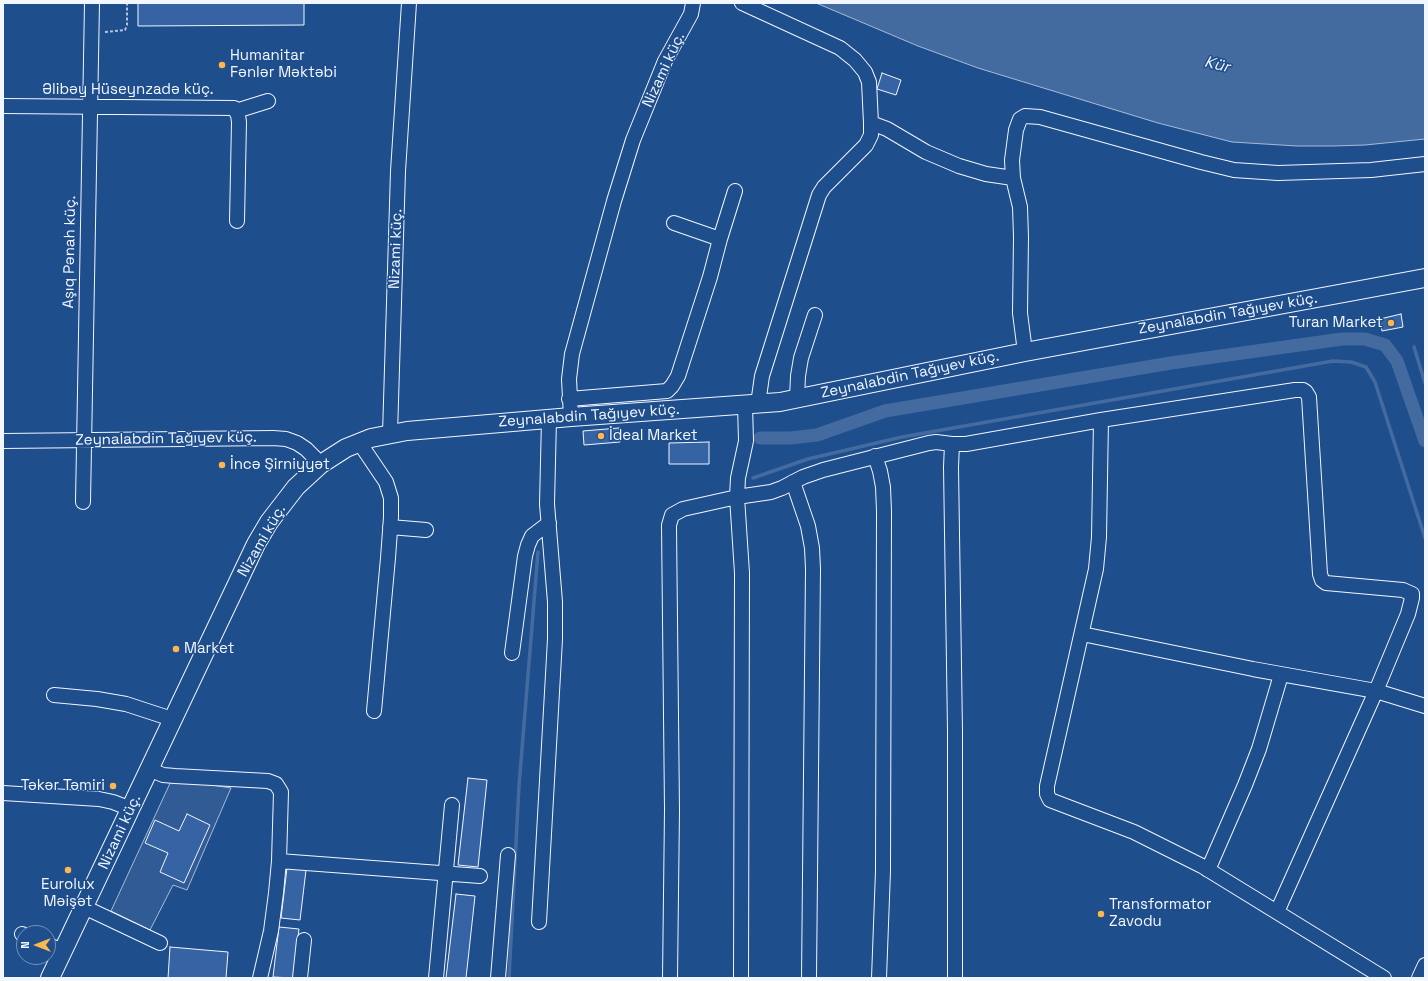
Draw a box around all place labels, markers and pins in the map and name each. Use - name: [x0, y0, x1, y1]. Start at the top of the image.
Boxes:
- place label: Humanitar Fənlər Məktəbi: [230, 47, 337, 82]
- marker: Humanitar Fənlər Məktəbi: [217, 60, 227, 70]
- place label: Turan Market: [1289, 314, 1383, 332]
- marker: Turan Market: [1386, 318, 1396, 328]
- place label: İdeal Market: [609, 427, 698, 445]
- marker: İdeal Market: [596, 431, 606, 441]
- place label: İncə Şirniyyət: [230, 456, 330, 474]
- marker: İncə Şirniyyət: [217, 460, 227, 470]
- place label: Market: [184, 640, 234, 658]
- marker: Market: [171, 644, 181, 654]
- place label: Təkər Təmiri: [21, 777, 105, 795]
- marker: Təkər Təmiri: [108, 781, 118, 791]
- marker: Eurolux Məişət: [63, 865, 73, 875]
- place label: Eurolux Məişət: [41, 876, 95, 911]
- place label: Transformator Zavodu: [1109, 896, 1211, 931]
- marker: Transformator Zavodu: [1096, 909, 1106, 919]

